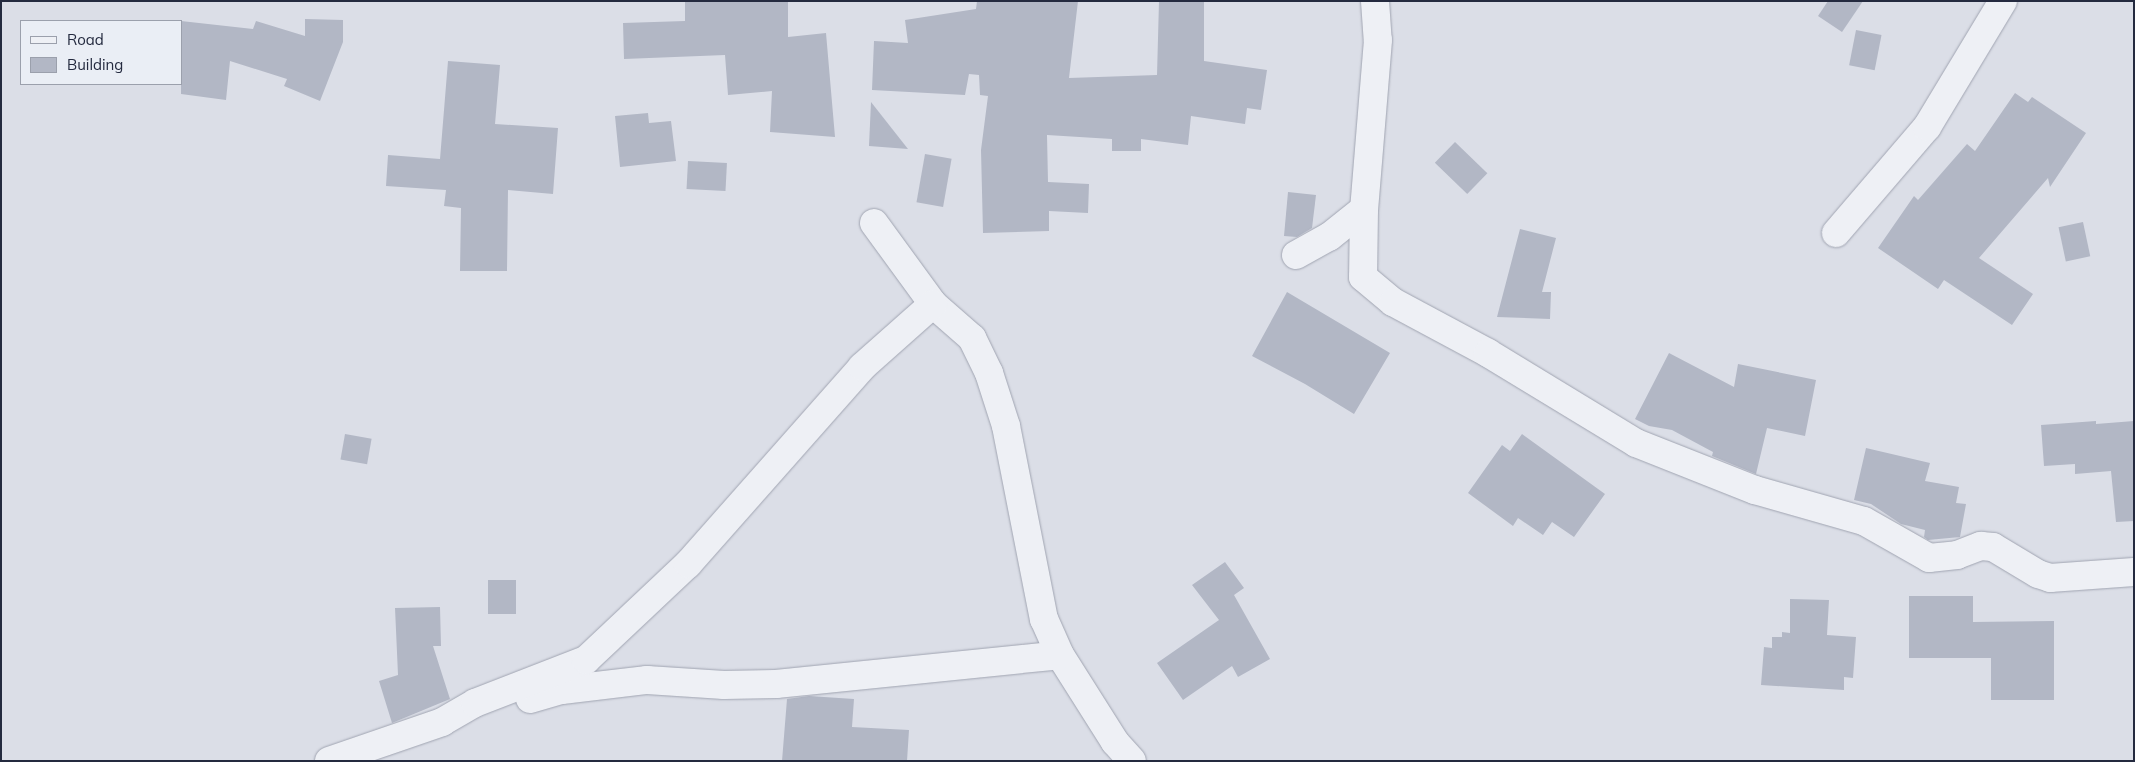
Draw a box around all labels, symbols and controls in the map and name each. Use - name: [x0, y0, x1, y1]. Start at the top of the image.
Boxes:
- legend: [20, 20, 182, 85]
- text: Road: [67, 30, 104, 49]
- text: Building: [67, 55, 123, 74]

